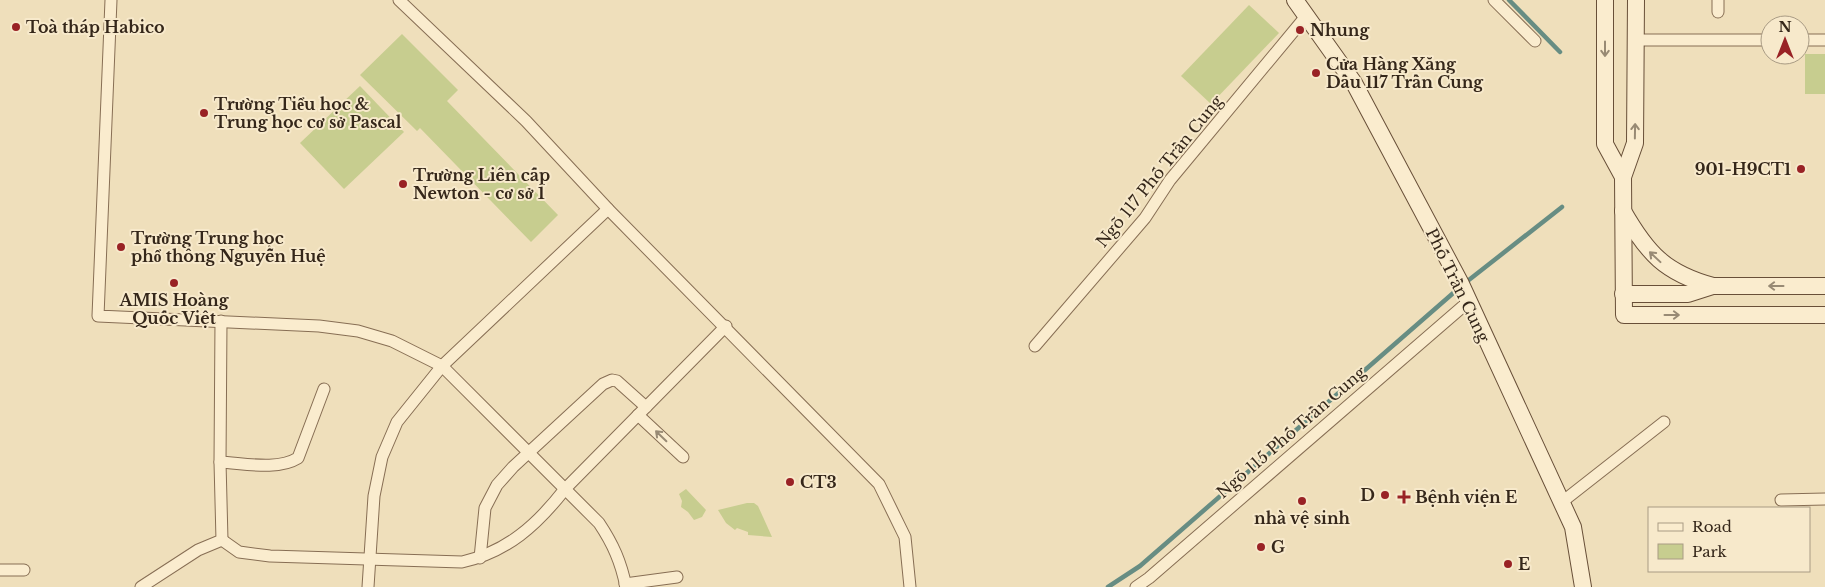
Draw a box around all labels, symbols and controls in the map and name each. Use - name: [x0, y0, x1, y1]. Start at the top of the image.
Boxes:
- north arrow: [1760, 15, 1810, 65]
- place label: Toà tháp Habico: [26, 17, 165, 37]
- text: N: [1778, 18, 1792, 36]
- place label: Nhung: [1310, 20, 1370, 40]
- marker: Toà tháp Habico: [10, 21, 22, 33]
- marker: Nhung: [1294, 24, 1306, 36]
- one-way arrow: [1600, 40, 1610, 56]
- place label: Cửa Hàng Xăng Dầu 117 Trần Cung: [1326, 54, 1484, 92]
- marker: Cửa Hàng Xăng Dầu 117 Trần Cung: [1310, 67, 1322, 79]
- street label: Ngõ 117 Phố Trần Cung: [1091, 91, 1227, 251]
- place label: Trường Tiểu học & Trung học cơ sở Pascal: [214, 94, 402, 132]
- marker: Trường Tiểu học & Trung học cơ sở Pascal: [198, 107, 210, 119]
- one-way arrow: [1631, 123, 1640, 139]
- place label: 901-H9CT1: [1695, 159, 1791, 179]
- marker: 901-H9CT1: [1795, 163, 1807, 175]
- place label: Trường Liên cấp Newton - cơ sở 1: [413, 165, 550, 203]
- marker: Trường Liên cấp Newton - cơ sở 1: [397, 178, 409, 190]
- street label: Phố Trần Cung: [1422, 225, 1494, 346]
- place label: Trường Trung học phổ thông Nguyễn Huệ: [131, 228, 326, 266]
- marker: Trường Trung học phổ thông Nguyễn Huệ: [115, 241, 127, 253]
- one-way arrow: [1648, 251, 1661, 263]
- marker: AMIS Hoàng Quốc Việt: [168, 277, 180, 289]
- one-way arrow: [1769, 281, 1785, 291]
- place label: AMIS Hoàng Quốc Việt: [119, 290, 230, 328]
- one-way arrow: [1664, 310, 1680, 320]
- street label: Ngõ 115 Phố Trần Cung: [1212, 362, 1370, 502]
- one-way arrow: [654, 430, 667, 442]
- place label: CT3: [800, 472, 837, 492]
- marker: CT3: [784, 476, 796, 488]
- place label: D: [1360, 485, 1375, 505]
- place label: Bệnh viện E: [1415, 487, 1517, 507]
- marker: D: [1379, 489, 1391, 501]
- marker: Bệnh viện E: [1397, 490, 1411, 504]
- marker: nhà vệ sinh: [1296, 495, 1308, 507]
- legend: [1648, 507, 1810, 572]
- place label: nhà vệ sinh: [1254, 508, 1351, 528]
- text: Road: [1692, 517, 1732, 536]
- place label: G: [1271, 537, 1285, 557]
- marker: G: [1255, 541, 1267, 553]
- text: Park: [1692, 542, 1728, 561]
- place label: E: [1518, 554, 1530, 574]
- marker: E: [1502, 558, 1514, 570]

